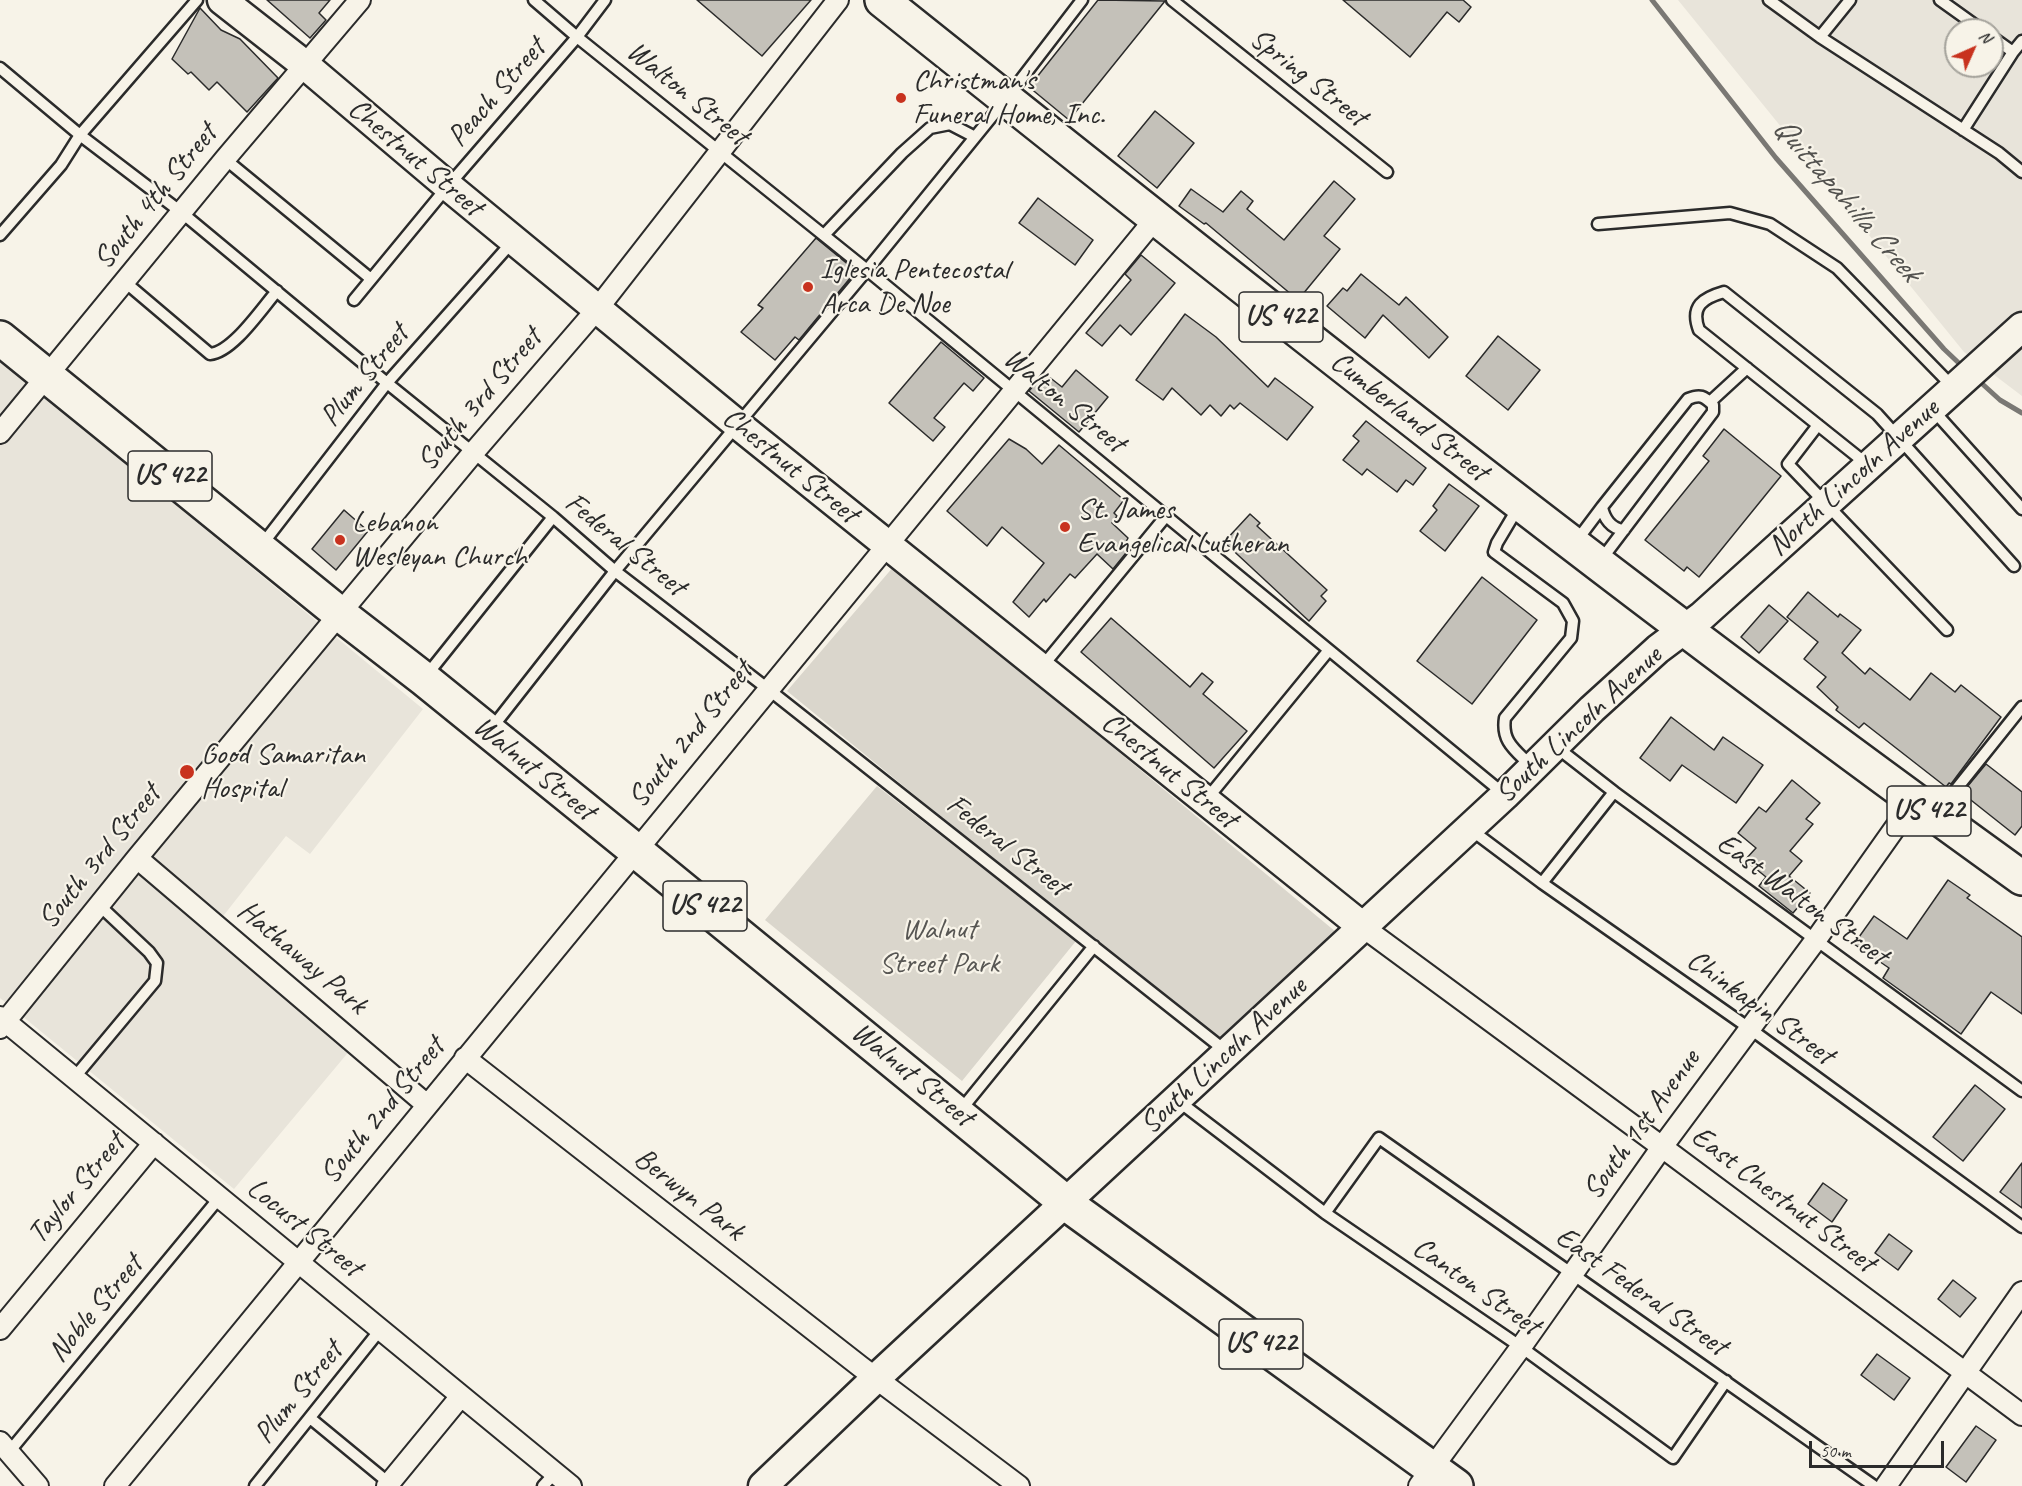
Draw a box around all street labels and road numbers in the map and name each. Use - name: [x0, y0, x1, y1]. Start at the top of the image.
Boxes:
- street label: Spring Street: [1242, 21, 1374, 135]
- street label: Peach Street: [440, 31, 554, 155]
- street label: Walton Street: [619, 34, 755, 154]
- street label: Chestnut Street: [340, 91, 490, 225]
- street label: South 4th Street: [86, 117, 226, 277]
- road number: US 422: [1239, 292, 1323, 342]
- street label: Plum Street: [313, 318, 417, 434]
- street label: South 3rd Street: [410, 321, 550, 479]
- street label: Walton Street: [996, 341, 1132, 461]
- street label: Cumberland Street: [1323, 344, 1495, 490]
- street label: North Lincoln Avenue: [1761, 392, 1947, 564]
- street label: Chestnut Street: [715, 400, 865, 532]
- road number: US 422: [128, 451, 212, 501]
- street label: Federal Street: [557, 485, 693, 605]
- street label: South Lincoln Avenue: [1488, 639, 1670, 811]
- street label: South 2nd Street: [621, 654, 761, 816]
- street label: Chestnut Street: [1094, 705, 1244, 837]
- street label: Walnut Street: [466, 709, 602, 829]
- street label: South 3rd Street: [31, 777, 169, 937]
- road number: US 422: [1887, 786, 1971, 836]
- street label: Federal Street: [939, 787, 1075, 905]
- street label: East Walton Street: [1709, 826, 1895, 974]
- road number: US 422: [663, 881, 747, 931]
- street label: Hathaway Park: [230, 893, 374, 1023]
- street label: Chinkapin Street: [1679, 943, 1841, 1073]
- street label: South Lincoln Avenue: [1133, 970, 1315, 1142]
- street label: Walnut Street: [844, 1015, 980, 1135]
- street label: South 2nd Street: [313, 1030, 453, 1192]
- street label: South 1st Avenue: [1576, 1043, 1708, 1207]
- street label: East Chestnut Street: [1684, 1119, 1882, 1281]
- street label: Taylor Street: [21, 1127, 133, 1251]
- street label: Berwyn Park: [627, 1141, 751, 1249]
- street label: Locust Street: [239, 1171, 369, 1285]
- street label: East Federal Street: [1548, 1219, 1734, 1365]
- street label: Canton Street: [1405, 1230, 1547, 1344]
- street label: Noble Street: [41, 1248, 151, 1370]
- road number: US 422: [1219, 1319, 1303, 1369]
- street label: Plum Street: [247, 1335, 351, 1451]

